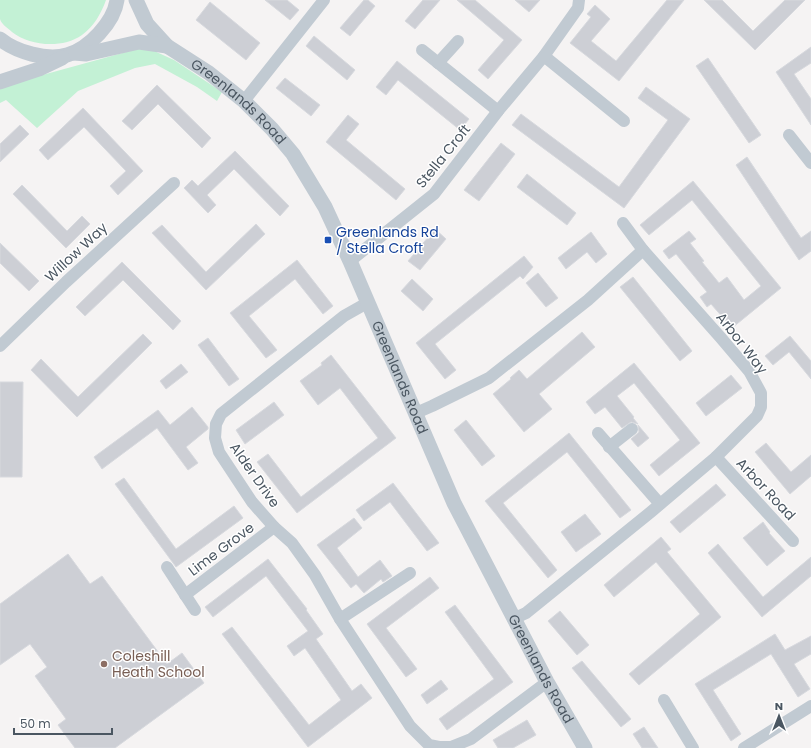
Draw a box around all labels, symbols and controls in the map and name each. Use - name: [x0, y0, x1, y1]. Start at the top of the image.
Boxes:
- street label: Greenlands Road: [187, 54, 291, 149]
- street label: Stella Croft: [411, 120, 475, 192]
- street label: Willow Way: [40, 218, 112, 286]
- place label: Greenlands Rd / Stella Croft: [336, 222, 439, 258]
- marker: Greenlands Rd / Stella Croft: [323, 235, 333, 245]
- street label: Arbor Way: [712, 308, 772, 378]
- street label: Greenlands Road: [367, 317, 433, 437]
- street label: Alder Drive: [225, 439, 285, 512]
- street label: Arbor Road: [732, 453, 800, 525]
- street label: Lime Grove: [184, 517, 258, 580]
- street label: Greenlands Road: [503, 611, 579, 727]
- place label: Coleshill Heath School: [112, 646, 205, 682]
- marker: Coleshill Heath School: [99, 659, 109, 669]
- north arrow: [759, 696, 799, 736]
- text: N: [775, 698, 783, 714]
- scale bar: [14, 710, 112, 736]
- text: 50 m: [20, 715, 51, 732]

